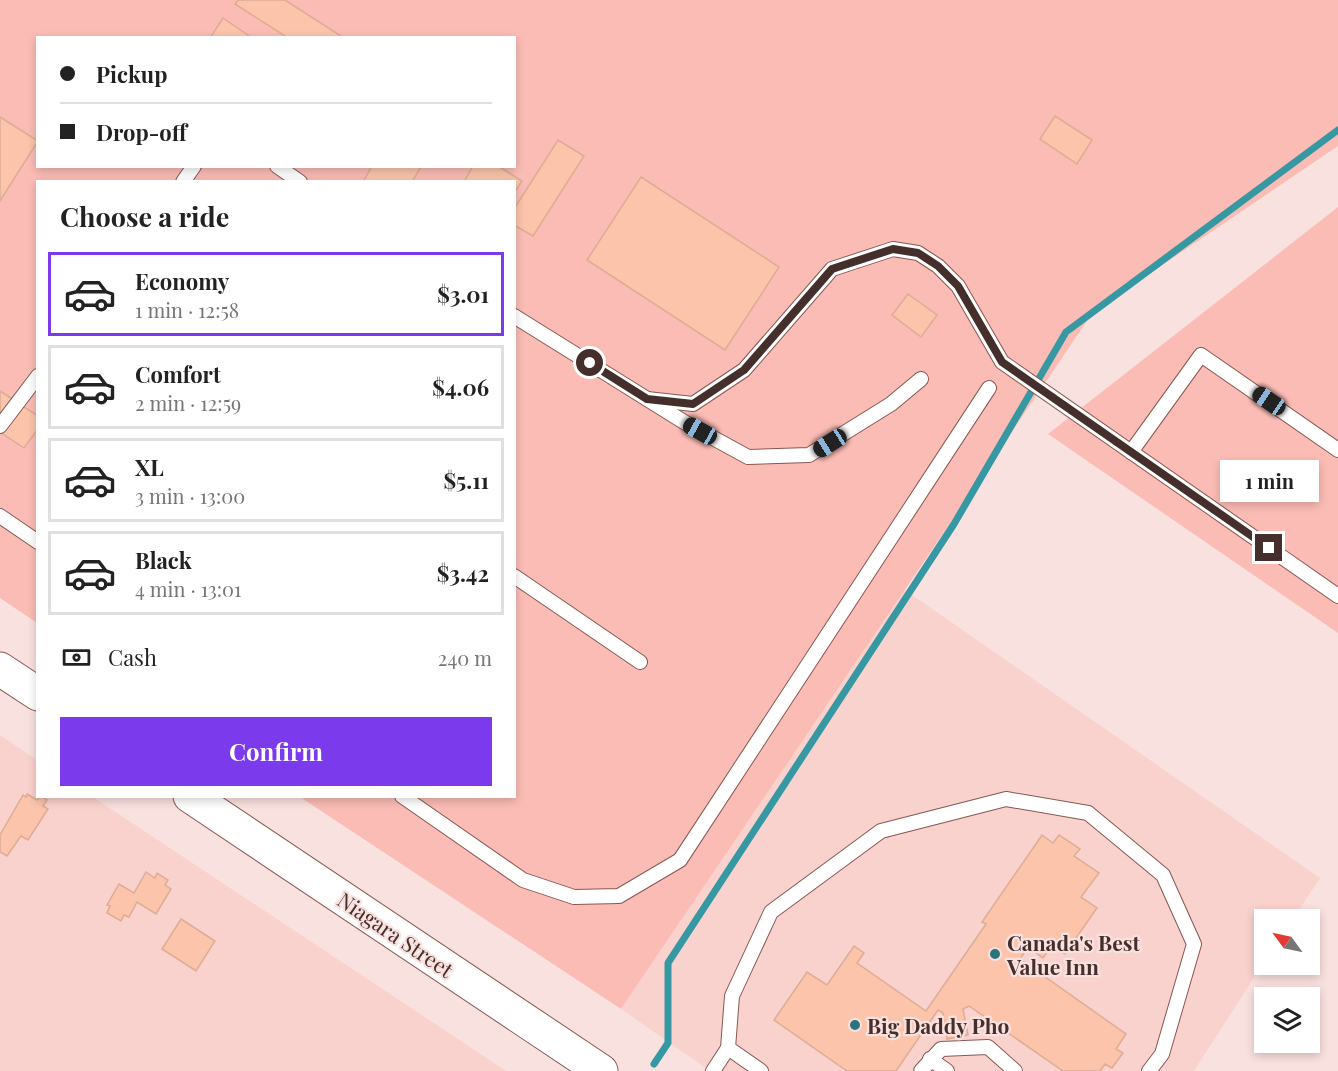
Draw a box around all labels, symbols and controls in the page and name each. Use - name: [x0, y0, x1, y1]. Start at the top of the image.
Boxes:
- text: Pickup: [96, 59, 167, 89]
- text: Drop-off: [96, 117, 187, 147]
- text: Choose a ride: [60, 198, 229, 234]
- text: Economy: [135, 266, 229, 296]
- icon: car: [63, 267, 117, 321]
- text: $3.01: [437, 279, 489, 309]
- text: 1 min · 12:58: [135, 296, 239, 323]
- route start: [576, 349, 603, 376]
- text: Comfort: [135, 359, 221, 389]
- icon: car: [63, 360, 117, 414]
- text: $4.06: [432, 372, 489, 402]
- car: [1249, 383, 1289, 419]
- text: 2 min · 12:59: [135, 389, 241, 416]
- car: [680, 414, 720, 448]
- car: [810, 426, 850, 460]
- text: XL: [135, 452, 164, 482]
- icon: car: [63, 453, 117, 507]
- callout: 1 min: [1220, 461, 1318, 503]
- text: $5.11: [443, 465, 489, 495]
- text: 1 min: [1245, 467, 1294, 494]
- text: 3 min · 13:00: [135, 482, 245, 509]
- route end: [1255, 534, 1282, 561]
- text: Black: [135, 545, 192, 575]
- icon: car: [63, 546, 117, 600]
- text: $3.42: [437, 558, 489, 588]
- text: 4 min · 13:01: [135, 575, 241, 602]
- icon: cash: [60, 641, 93, 674]
- text: Cash: [108, 642, 157, 672]
- text: 240 m: [438, 644, 492, 671]
- button: Confirm: [60, 717, 492, 786]
- street label: Niagara Street: [333, 885, 460, 983]
- north arrow: [1254, 909, 1320, 975]
- map controls: [1254, 909, 1320, 1053]
- place label: Canada's Best Value Inn: [1006, 928, 1141, 980]
- marker: Canada's Best Value Inn: [988, 947, 1002, 961]
- button: layers: [1254, 987, 1320, 1053]
- place label: Big Daddy Pho: [867, 1011, 1010, 1039]
- marker: Big Daddy Pho: [848, 1018, 862, 1032]

